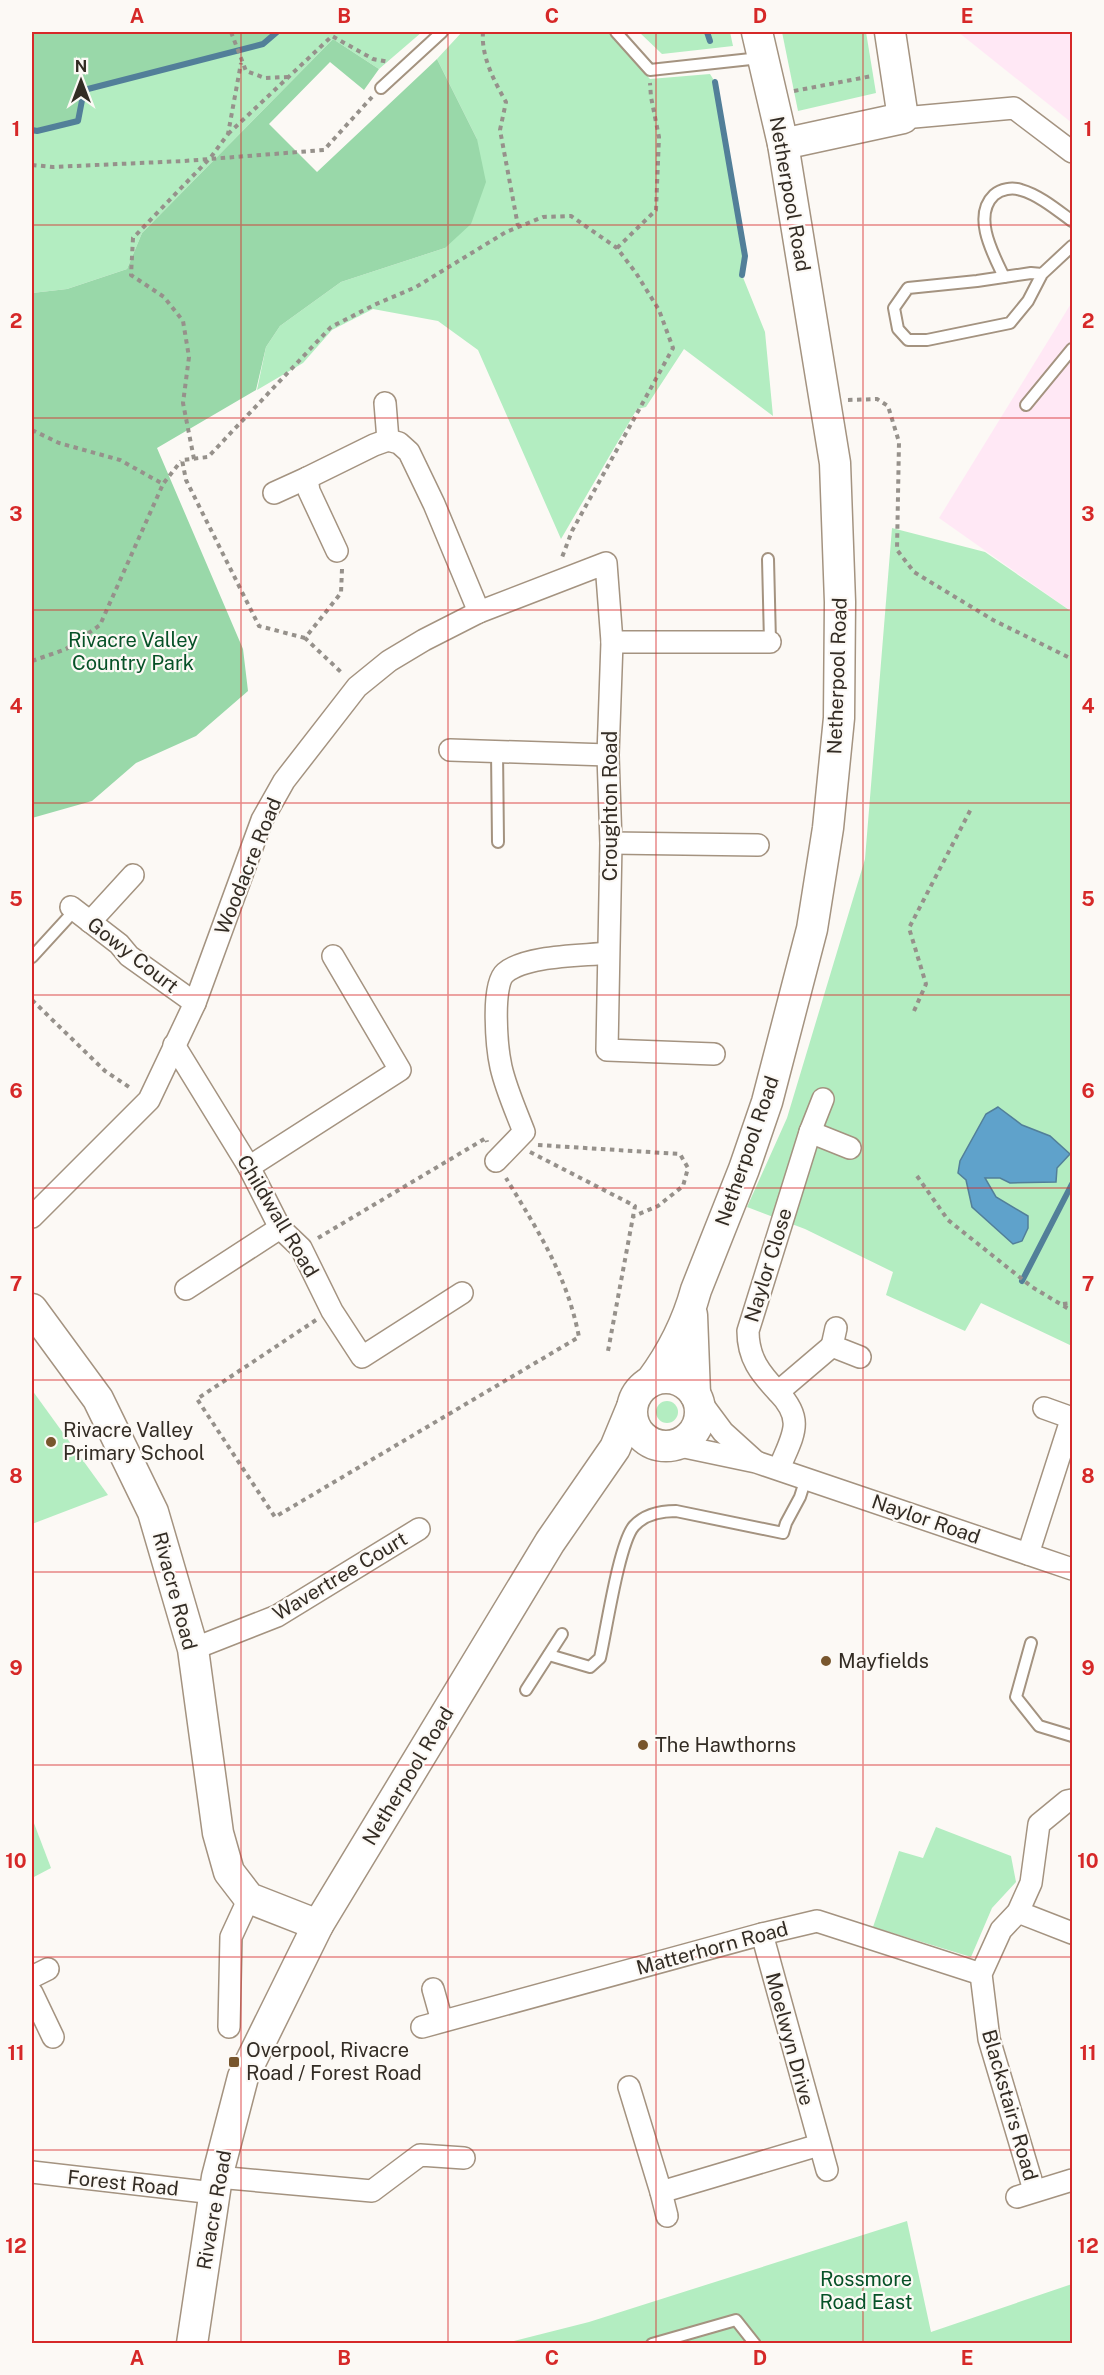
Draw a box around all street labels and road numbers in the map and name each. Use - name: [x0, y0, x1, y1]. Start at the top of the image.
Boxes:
- street label: Netherpool Road: [765, 115, 815, 273]
- street label: Netherpool Road: [822, 597, 852, 755]
- street label: Croughton Road: [598, 731, 622, 881]
- street label: Woodacre Road: [210, 794, 286, 938]
- street label: Gowy Court: [83, 912, 183, 998]
- street label: Netherpool Road: [710, 1073, 784, 1229]
- street label: Childwall Road: [232, 1151, 324, 1281]
- street label: Naylor Close: [739, 1205, 797, 1325]
- street label: Naylor Road: [869, 1489, 983, 1549]
- street label: Wavertree Court: [268, 1526, 412, 1626]
- street label: Rivacre Road: [148, 1529, 202, 1653]
- street label: Netherpool Road: [357, 1702, 459, 1850]
- street label: Matterhorn Road: [633, 1916, 791, 1980]
- street label: Moelwyn Drive: [761, 1970, 819, 2108]
- street label: Blackstairs Road: [977, 2027, 1043, 2183]
- street label: Rivacre Road: [192, 2148, 236, 2272]
- street label: Forest Road: [66, 2165, 180, 2201]

